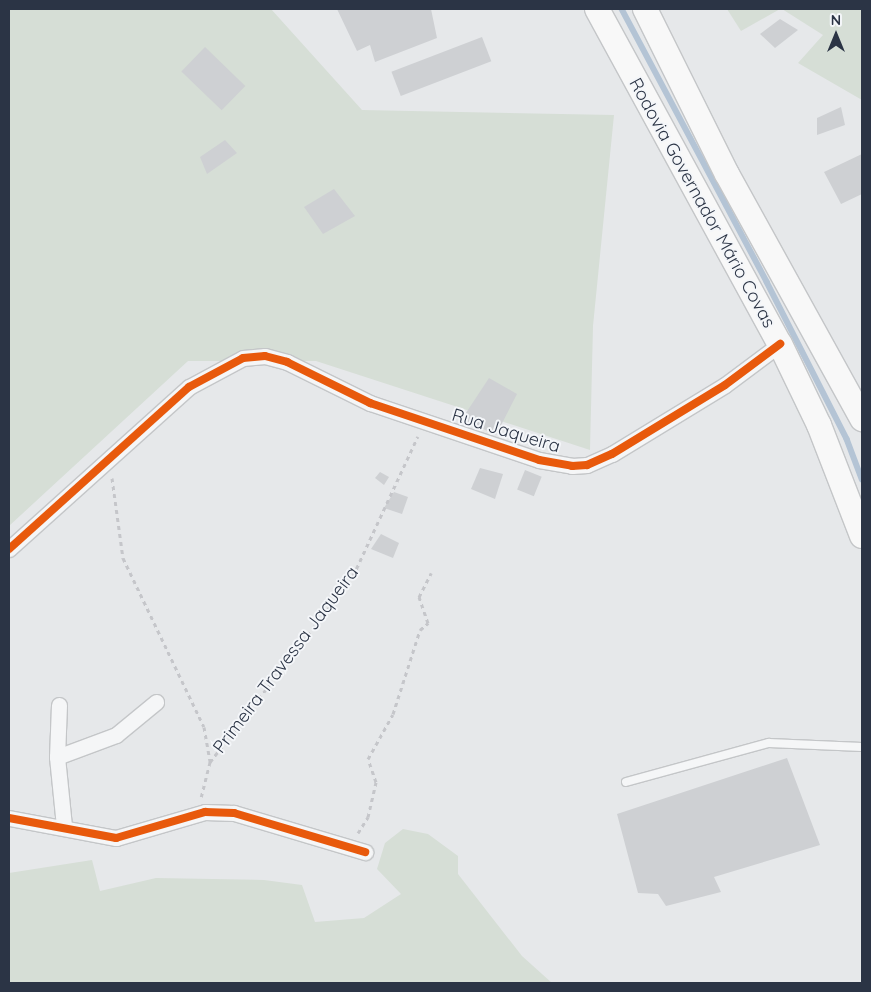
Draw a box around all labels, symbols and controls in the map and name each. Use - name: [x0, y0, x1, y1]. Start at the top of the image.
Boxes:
- north arrow: [811, 10, 861, 60]
- text: N: [831, 11, 841, 29]
- street label: Rodovia Governador Mário Covas: [624, 74, 780, 332]
- street label: Rua Jaqueira: [449, 404, 563, 458]
- street label: Primeira Travessa Jaqueira: [209, 562, 363, 758]

